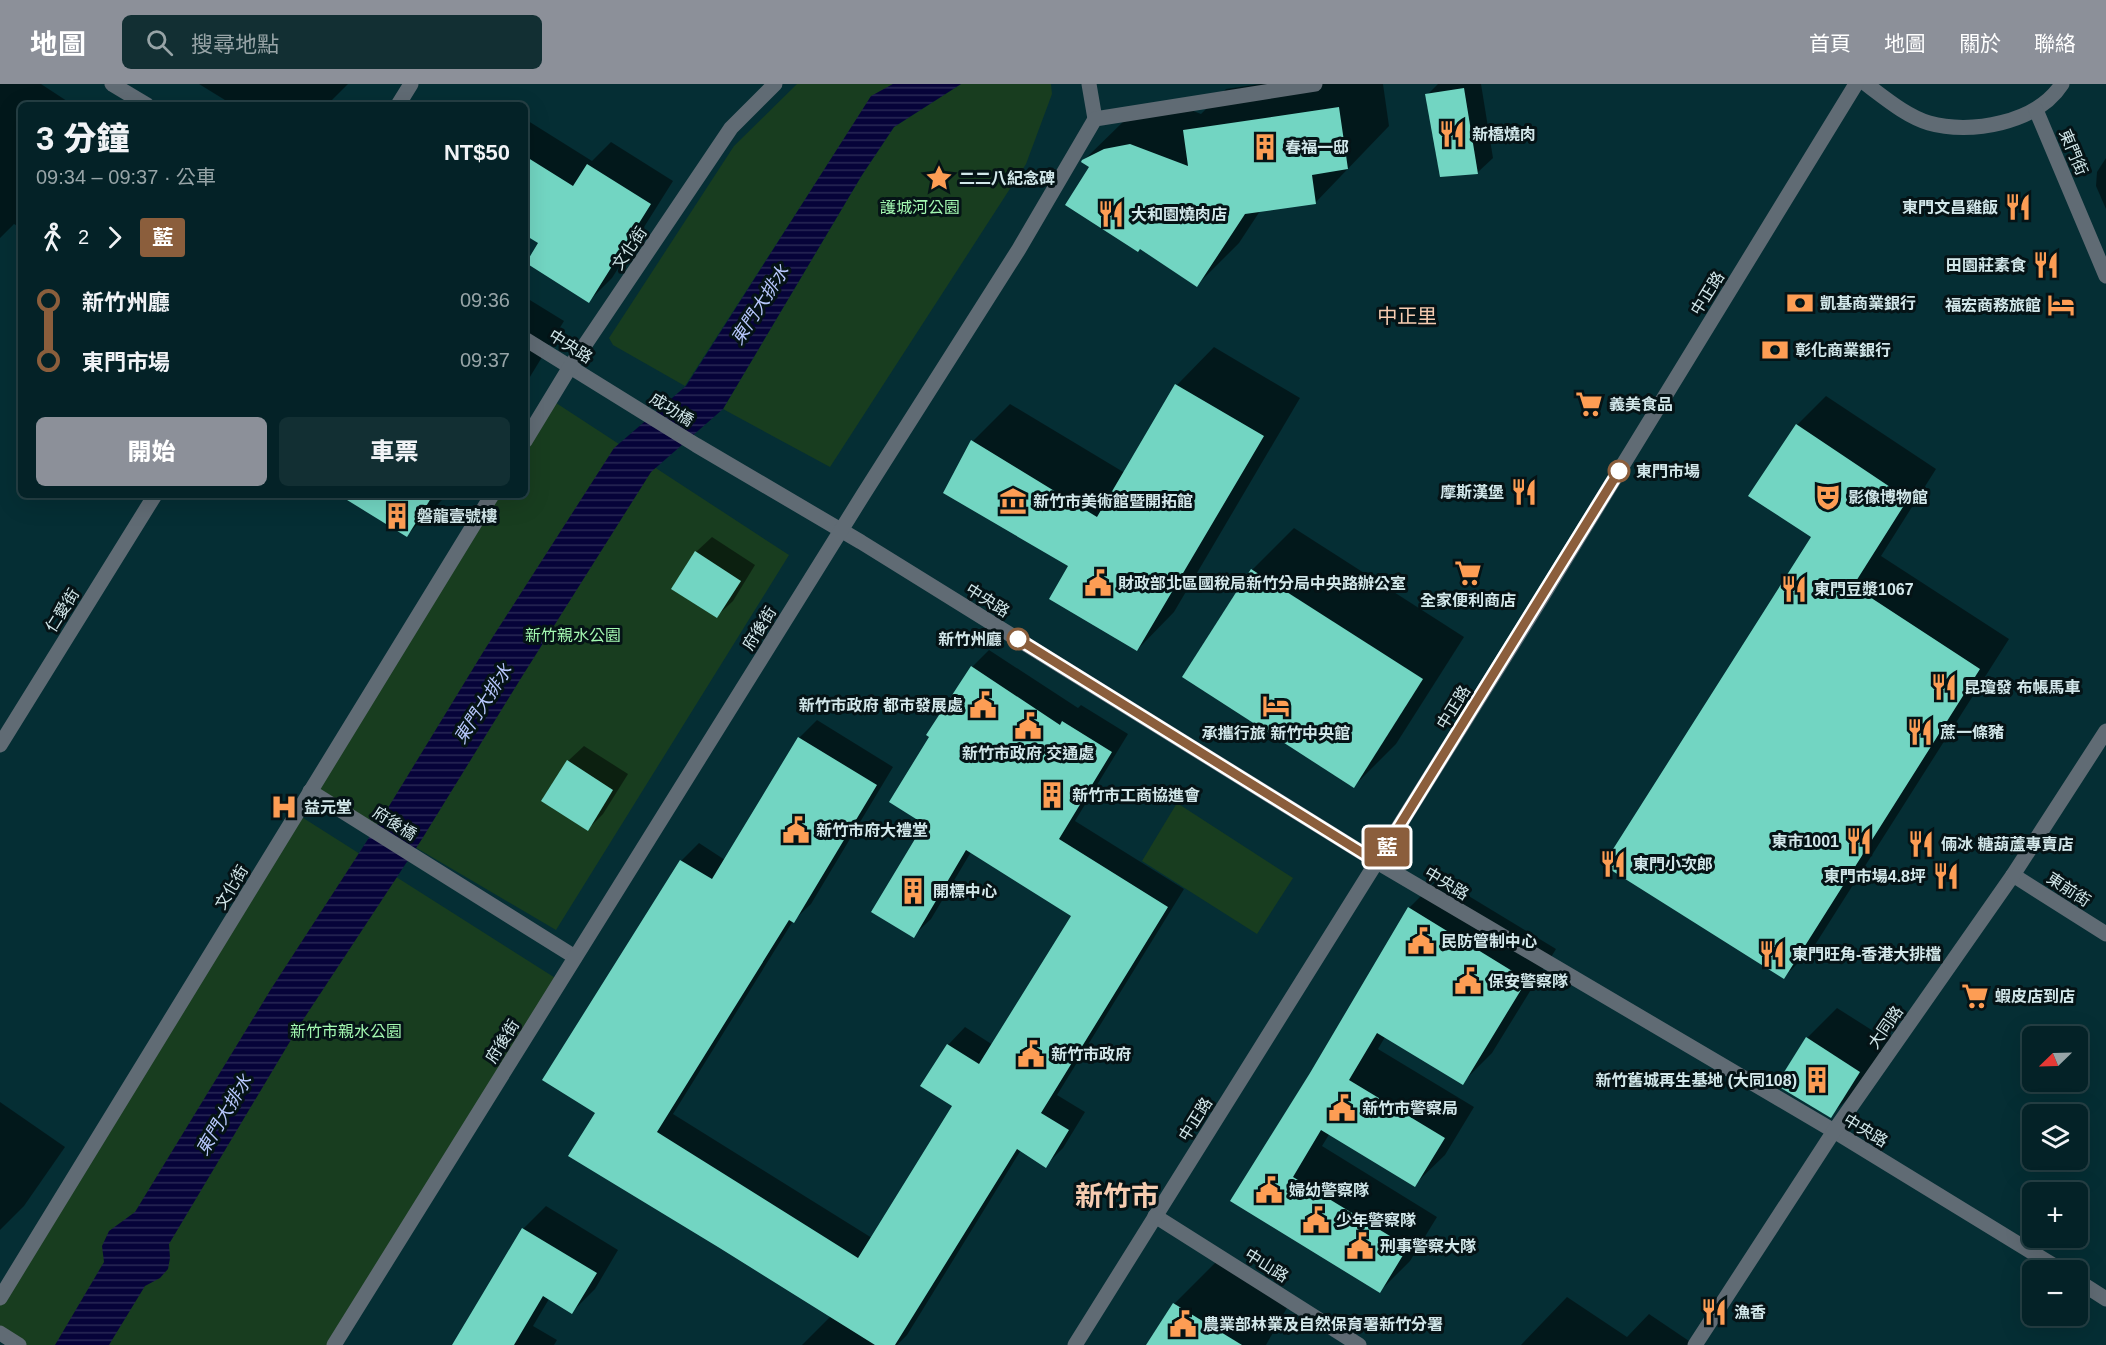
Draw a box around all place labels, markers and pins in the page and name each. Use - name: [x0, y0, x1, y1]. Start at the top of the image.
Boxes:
- restaurant icon: 新橋燒肉: [1437, 119, 1467, 149]
- place label: 新橋燒肉: [1472, 126, 1536, 143]
- building icon: 春福一邸: [1250, 132, 1280, 162]
- place label: 春福一邸: [1285, 139, 1349, 156]
- place icon: 二二八紀念碑: [924, 163, 954, 193]
- place label: 二二八紀念碑: [959, 170, 1055, 187]
- restaurant icon: 東門文昌雞飯: [2003, 192, 2033, 222]
- place label: 東門文昌雞飯: [1902, 198, 1998, 216]
- restaurant icon: 大和園燒肉店: [1096, 199, 1126, 229]
- place label: 大和園燒肉店: [1131, 206, 1227, 223]
- restaurant icon: 田園莊素食: [2031, 250, 2061, 280]
- place label: 田園莊素食: [1946, 256, 2026, 274]
- bank icon: 凱基商業銀行: [1785, 288, 1815, 318]
- hotel icon: 福宏商務旅館: [2046, 290, 2076, 320]
- place label: 凱基商業銀行: [1820, 295, 1916, 312]
- place label: 福宏商務旅館: [1945, 297, 2041, 314]
- bank icon: 彰化商業銀行: [1760, 335, 1790, 365]
- place label: 彰化商業銀行: [1795, 341, 1891, 359]
- supermarket icon: 義美食品: [1574, 389, 1604, 419]
- place label: 義美食品: [1609, 395, 1673, 413]
- marker: 東門市場: [1608, 460, 1630, 482]
- place label: 東門市場: [1636, 463, 1700, 480]
- restaurant icon: 摩斯漢堡: [1509, 477, 1539, 507]
- theatre icon: 影像博物館: [1813, 482, 1843, 512]
- place label: 摩斯漢堡: [1440, 483, 1504, 501]
- museum icon: 新竹市美術館暨開拓館: [998, 486, 1028, 516]
- place label: 影像博物館: [1848, 488, 1928, 506]
- place label: 新竹市美術館暨開拓館: [1033, 493, 1193, 510]
- building icon: 磐龍壹號樓: [382, 501, 412, 531]
- place label: 磐龍壹號樓: [417, 507, 497, 525]
- supermarket icon: 全家便利商店: [1453, 558, 1483, 588]
- public building icon: 財政部北區國稅局新竹分局中央路辦公室: [1083, 568, 1113, 598]
- restaurant icon: 東門豆漿1067: [1779, 574, 1809, 604]
- place label: 財政部北區國稅局新竹分局中央路辦公室: [1118, 575, 1406, 592]
- place label: 東門豆漿1067: [1814, 581, 1914, 598]
- place label: 全家便利商店: [1420, 592, 1516, 609]
- marker: 新竹州廳: [1007, 628, 1029, 650]
- place label: 新竹州廳: [938, 630, 1002, 648]
- restaurant icon: 昆瓊發 布帳馬車: [1929, 672, 1959, 702]
- place label: 昆瓊發 布帳馬車: [1964, 679, 2080, 696]
- public building icon: 新竹市政府 都市發展處: [968, 690, 998, 720]
- hotel icon: 承攜行旅 新竹中央館: [1261, 691, 1291, 721]
- place label: 新竹市政府 都市發展處: [799, 697, 963, 714]
- public building icon: 新竹市政府 交通處: [1013, 711, 1043, 741]
- restaurant icon: 蔗一條豬: [1905, 717, 1935, 747]
- place label: 蔗一條豬: [1940, 724, 2004, 741]
- place label: 承攜行旅 新竹中央館: [1202, 725, 1350, 742]
- place label: 新竹市政府 交通處: [962, 744, 1094, 762]
- building icon: 新竹市工商協進會: [1037, 780, 1067, 810]
- place label: 新竹市工商協進會: [1072, 787, 1200, 804]
- hospital icon: 益元堂: [269, 792, 299, 822]
- place label: 益元堂: [304, 799, 352, 816]
- public building icon: 新竹市府大禮堂: [781, 815, 811, 845]
- place label: 新竹市府大禮堂: [816, 822, 928, 839]
- restaurant icon: 東市1001: [1844, 826, 1874, 856]
- restaurant icon: 倆冰 糖葫蘆專賣店: [1906, 829, 1936, 859]
- place label: 東市1001: [1771, 833, 1839, 850]
- place label: 倆冰 糖葫蘆專賣店: [1941, 835, 2073, 853]
- restaurant icon: 東門小次郎: [1598, 849, 1628, 879]
- place label: 東門小次郎: [1633, 856, 1713, 873]
- restaurant icon: 東門市場4.8坪: [1931, 861, 1961, 891]
- place label: 東門市場4.8坪: [1824, 868, 1926, 885]
- building icon: 開標中心: [898, 876, 928, 906]
- place label: 開標中心: [933, 883, 997, 900]
- public building icon: 民防管制中心: [1406, 926, 1436, 956]
- place label: 民防管制中心: [1441, 932, 1537, 950]
- restaurant icon: 東門旺角-香港大排檔: [1757, 939, 1787, 969]
- place label: 東門旺角-香港大排檔: [1792, 946, 1941, 963]
- public building icon: 保安警察隊: [1453, 966, 1483, 996]
- place label: 保安警察隊: [1488, 973, 1568, 990]
- supermarket icon: 蝦皮店到店: [1960, 981, 1990, 1011]
- place label: 蝦皮店到店: [1995, 988, 2075, 1005]
- public building icon: 新竹市政府: [1016, 1039, 1046, 1069]
- place label: 新竹市政府: [1051, 1046, 1131, 1063]
- building icon: 新竹舊城再生基地 (大同108): [1802, 1065, 1832, 1095]
- place label: 新竹舊城再生基地 (大同108): [1595, 1071, 1797, 1089]
- public building icon: 新竹市警察局: [1327, 1093, 1357, 1123]
- place label: 新竹市警察局: [1362, 1100, 1458, 1117]
- public building icon: 婦幼警察隊: [1254, 1175, 1284, 1205]
- place label: 婦幼警察隊: [1289, 1181, 1369, 1199]
- public building icon: 少年警察隊: [1301, 1205, 1331, 1235]
- place label: 少年警察隊: [1336, 1212, 1416, 1229]
- public building icon: 刑事警察大隊: [1345, 1231, 1375, 1261]
- place label: 刑事警察大隊: [1380, 1238, 1476, 1255]
- restaurant icon: 漁香: [1699, 1297, 1729, 1327]
- place label: 漁香: [1734, 1304, 1766, 1321]
- public building icon: 農業部林業及自然保育署新竹分署: [1168, 1309, 1198, 1339]
- place label: 農業部林業及自然保育署新竹分署: [1203, 1315, 1443, 1333]

